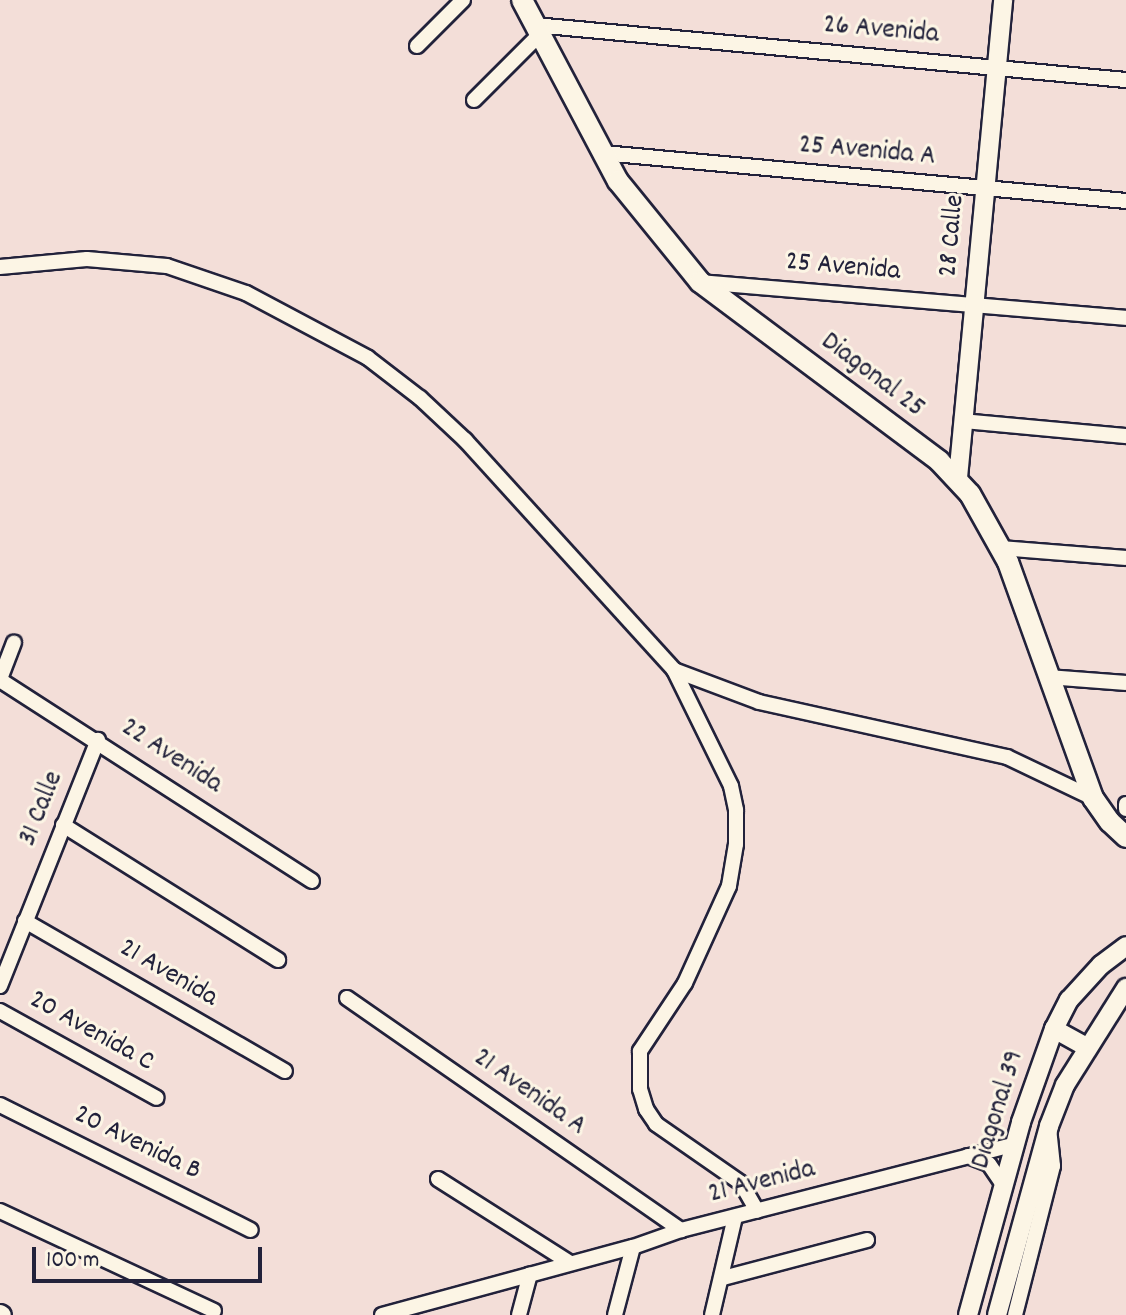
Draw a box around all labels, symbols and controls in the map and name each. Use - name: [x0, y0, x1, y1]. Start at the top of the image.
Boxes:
- street label: 26 Avenida: [822, 9, 940, 53]
- street label: 25 Avenida A: [797, 129, 937, 175]
- street label: 28 Calle: [933, 193, 973, 279]
- street label: 25 Avenida: [784, 246, 902, 290]
- street label: Diagonal 25: [813, 326, 931, 426]
- street label: 22 Avenida: [114, 712, 228, 802]
- street label: 31 Calle: [12, 767, 72, 851]
- street label: 21 Avenida: [113, 932, 223, 1016]
- street label: 20 Avenida C: [23, 984, 159, 1080]
- street label: 21 Avenida A: [466, 1042, 592, 1144]
- street label: Diagonal 39: [965, 1047, 1033, 1173]
- street label: 20 Avenida B: [68, 1099, 206, 1189]
- street label: 21 Avenida: [705, 1154, 819, 1212]
- scale bar: [36, 1231, 266, 1281]
- text: 100 m: [46, 1244, 99, 1278]

